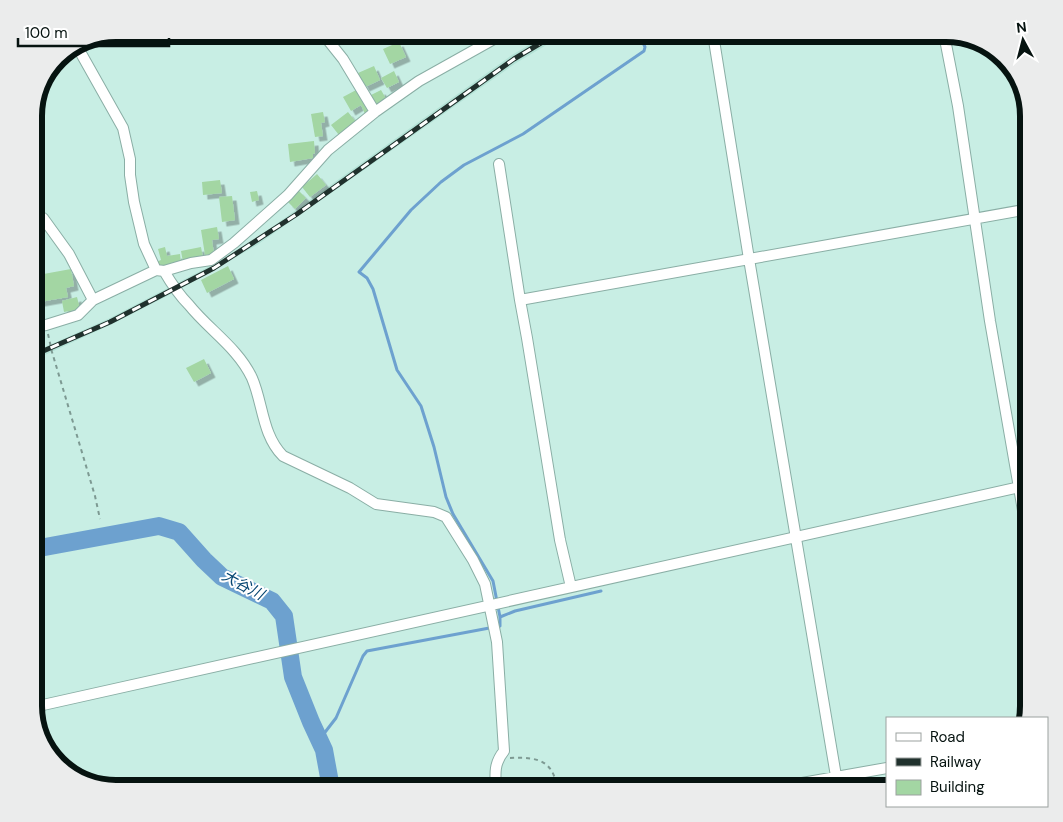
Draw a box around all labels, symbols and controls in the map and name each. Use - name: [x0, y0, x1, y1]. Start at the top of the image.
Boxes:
- scale bar: [18, 15, 169, 47]
- north arrow: [998, 15, 1048, 65]
- text: N: [1015, 18, 1028, 37]
- text: 100 m: [25, 23, 68, 43]
- water label: 大谷川: [218, 566, 269, 605]
- legend: [886, 717, 1048, 807]
- text: Road: [930, 727, 965, 747]
- text: Railway: [930, 752, 982, 772]
- text: Building: [930, 777, 985, 797]

